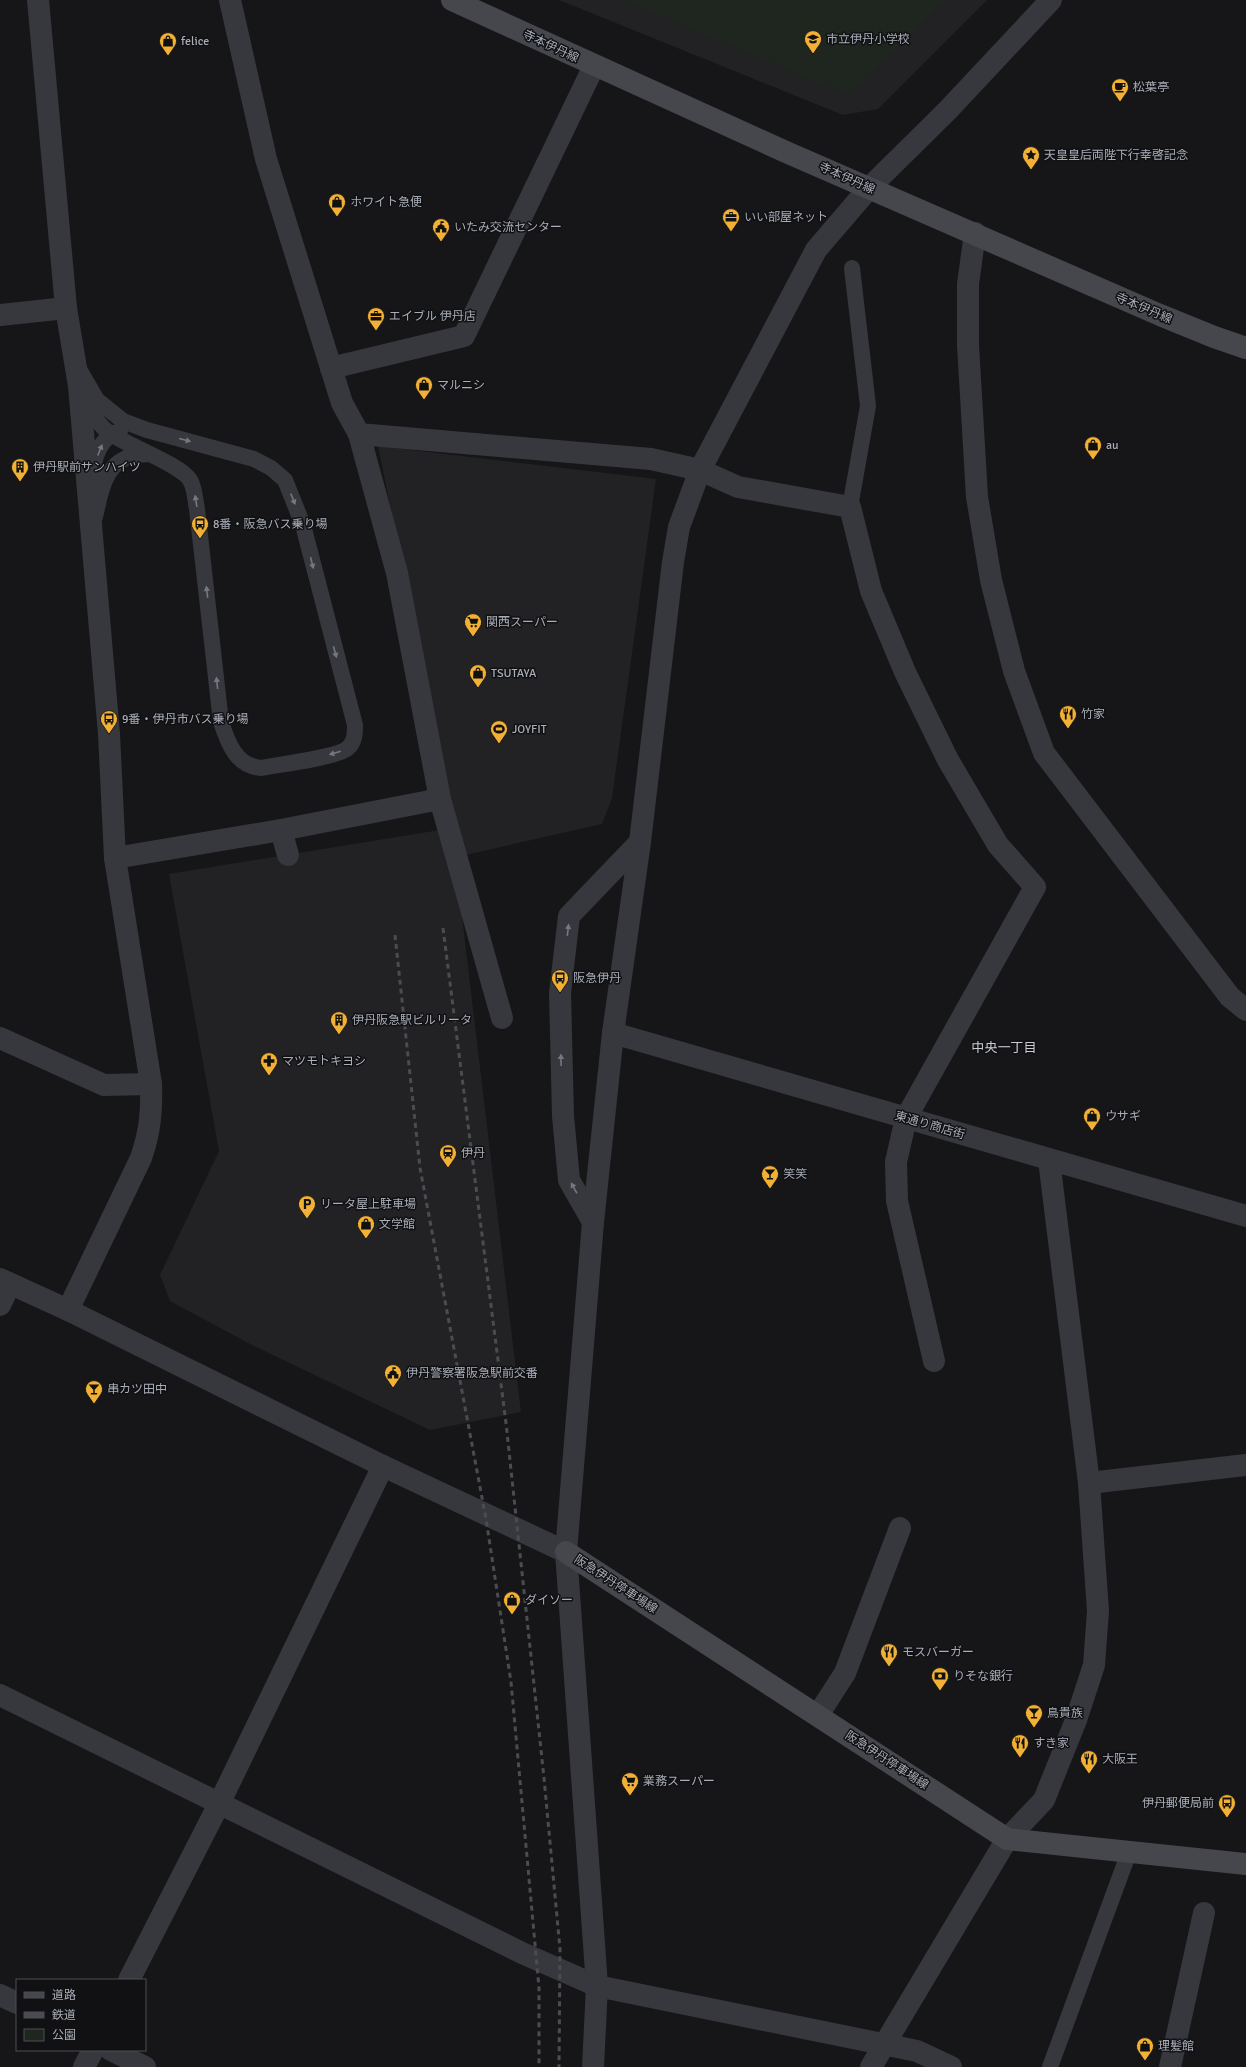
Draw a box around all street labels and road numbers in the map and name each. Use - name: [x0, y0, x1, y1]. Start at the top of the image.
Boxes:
- street label: 寺本伊丹線: [520, 27, 581, 66]
- street label: 寺本伊丹線: [816, 159, 877, 198]
- street label: 寺本伊丹線: [1113, 290, 1174, 327]
- street label: 東通り商店街: [893, 1108, 967, 1143]
- street label: 阪急伊丹停車場線: [571, 1552, 660, 1617]
- street label: 阪急伊丹停車場線: [842, 1728, 931, 1793]

